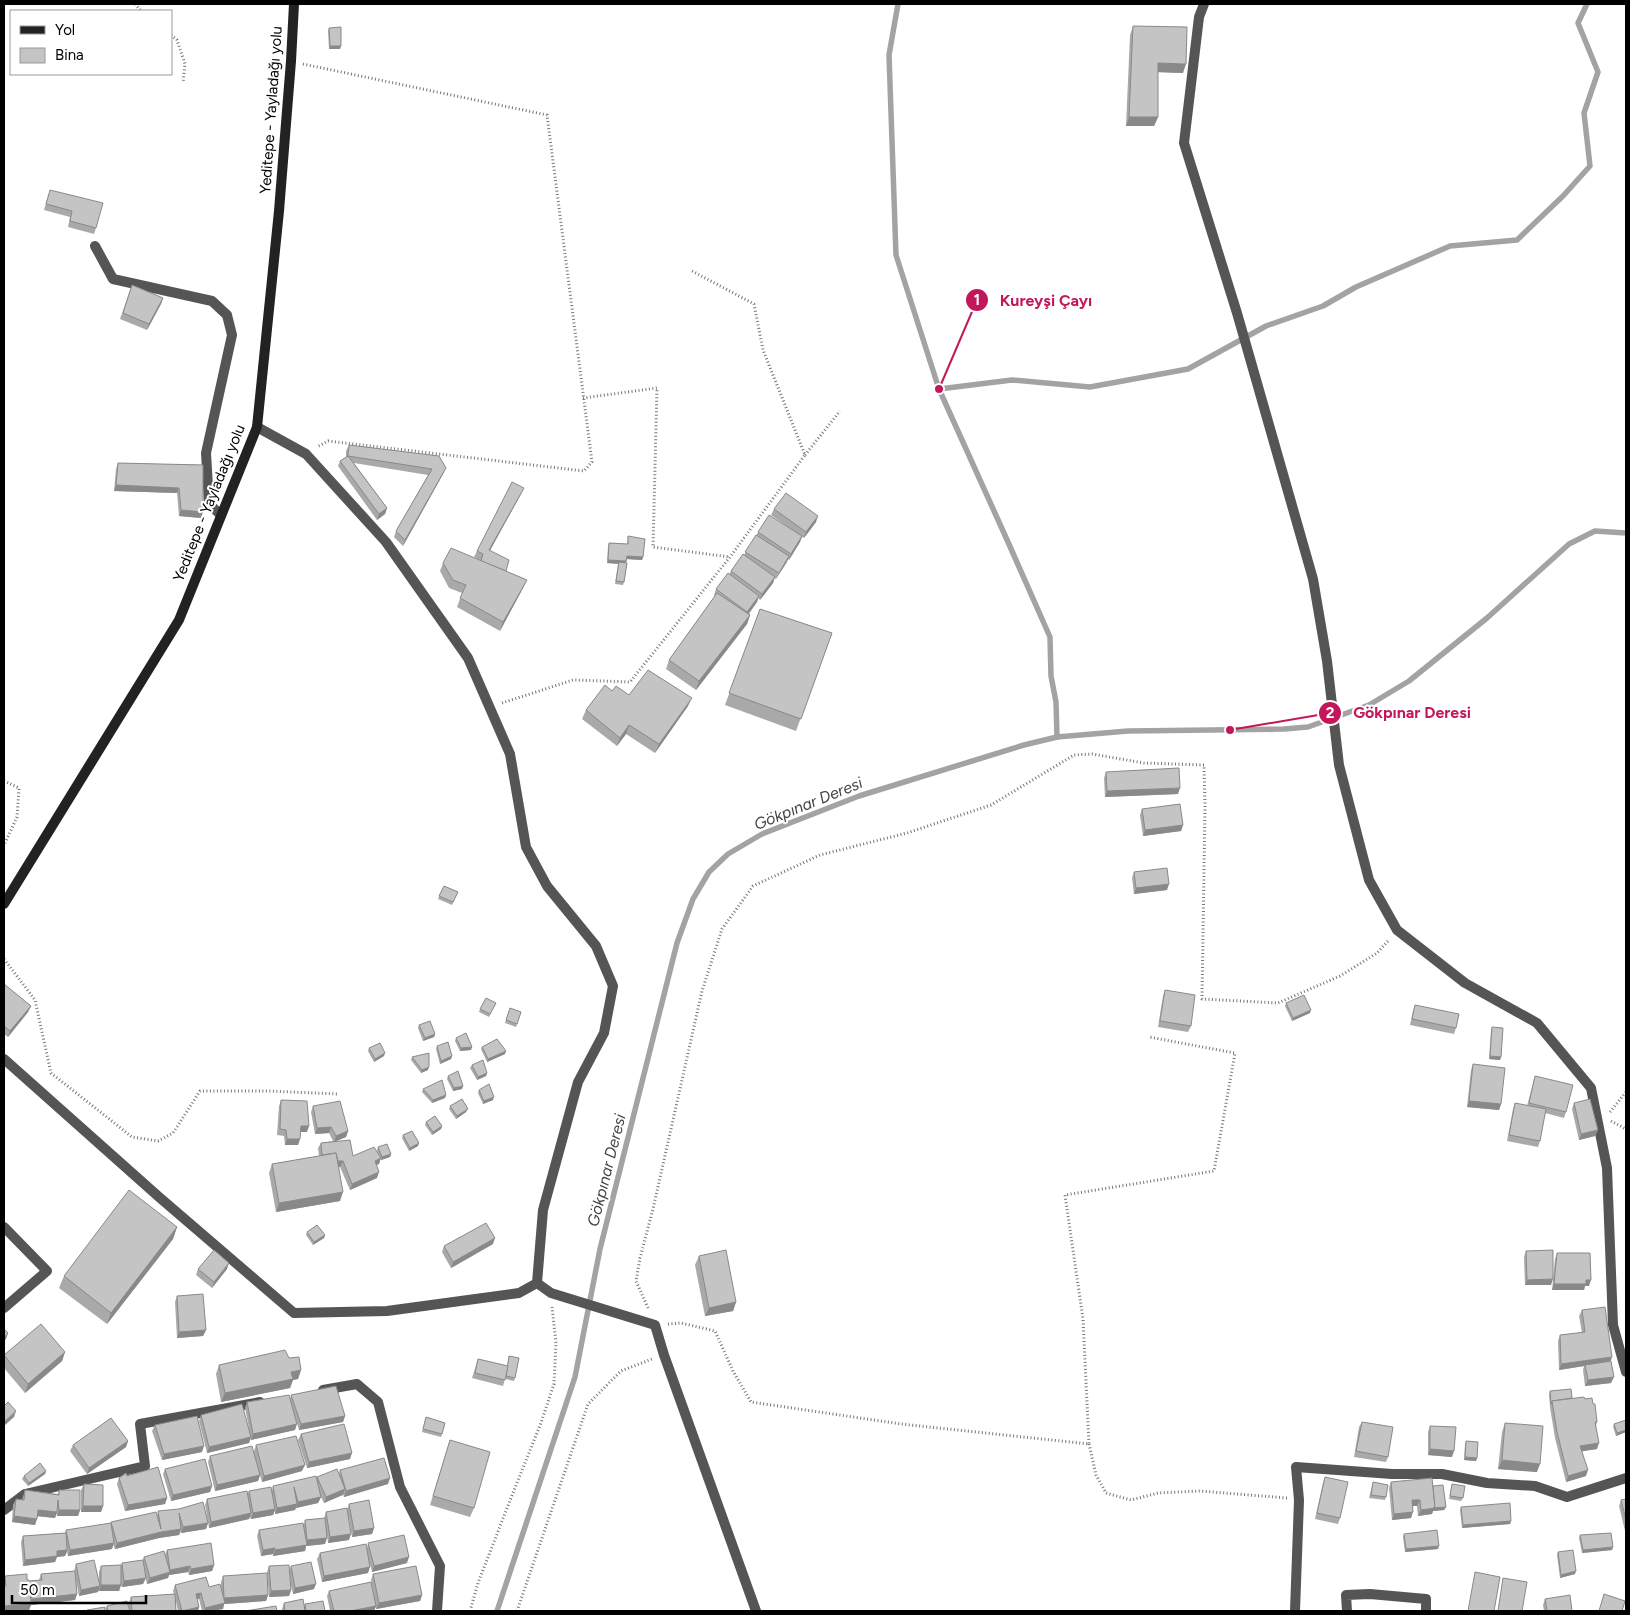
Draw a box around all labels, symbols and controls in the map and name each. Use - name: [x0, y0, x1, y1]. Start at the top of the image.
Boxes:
- legend: [10, 10, 172, 75]
- text: Yol: [55, 21, 75, 39]
- street label: Yeditepe - Yayladağı yolu: [256, 25, 286, 195]
- text: Bina: [55, 46, 84, 64]
- callout: Kureyşi Çayı: [965, 285, 1102, 316]
- text: 1: [974, 291, 980, 309]
- text: Kureyşi Çayı: [1000, 291, 1092, 310]
- street label: Yeditepe - Yayladağı yolu: [169, 422, 249, 584]
- callout: Gökpınar Deresi: [1318, 697, 1481, 728]
- text: Gökpınar Deresi: [1353, 703, 1471, 722]
- text: 2: [1326, 704, 1335, 722]
- water label: Gökpınar Deresi: [751, 773, 865, 834]
- water label: Gökpınar Deresi: [583, 1112, 630, 1228]
- scale bar: [12, 1572, 146, 1604]
- text: 50 m: [20, 1581, 55, 1599]

